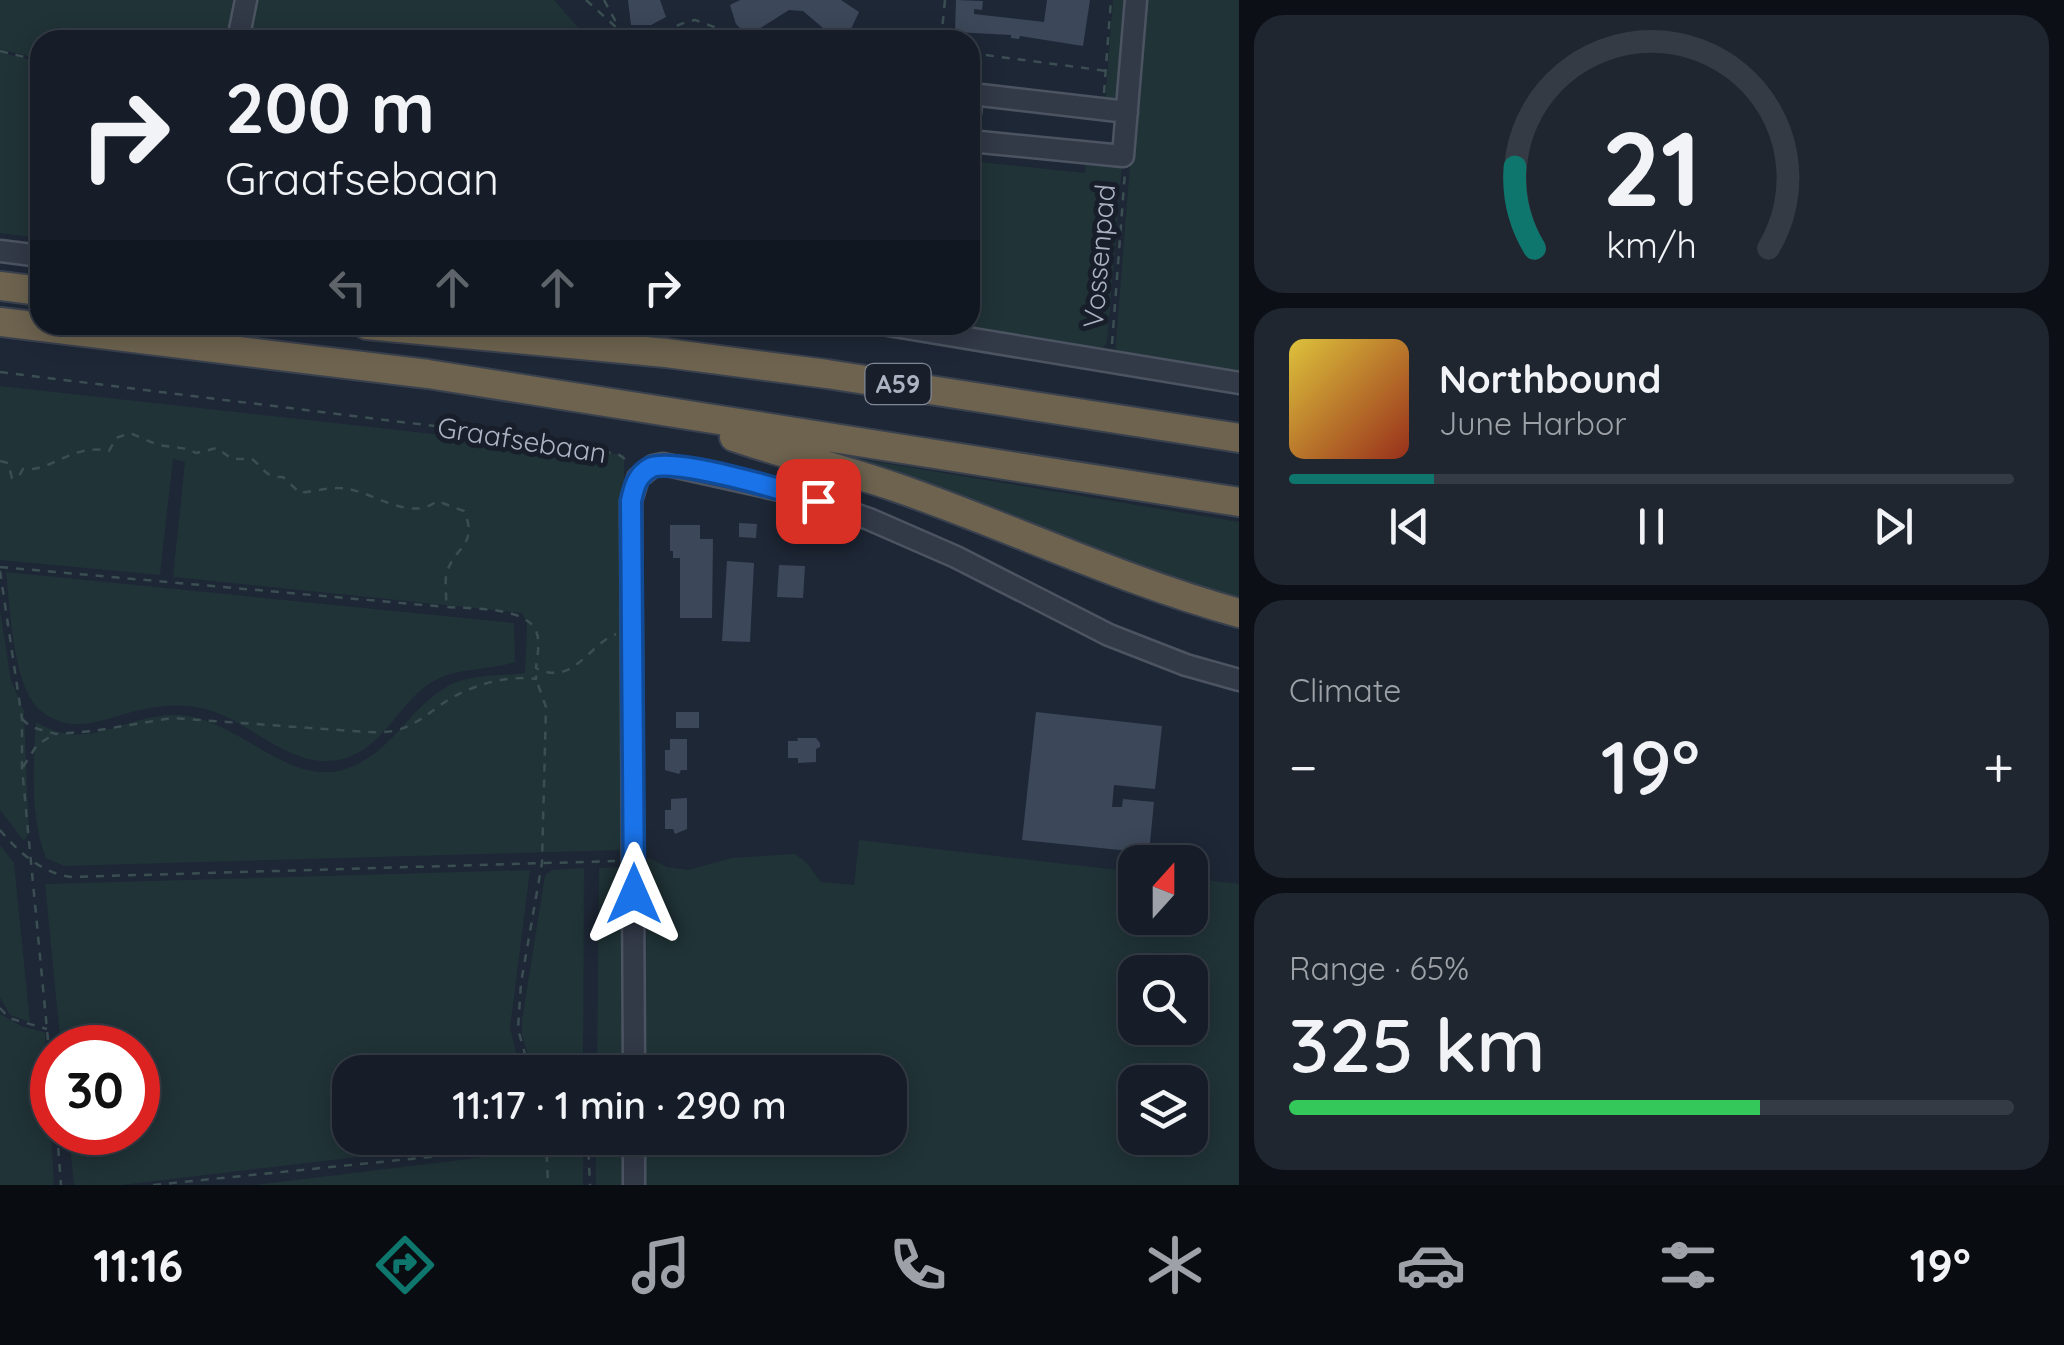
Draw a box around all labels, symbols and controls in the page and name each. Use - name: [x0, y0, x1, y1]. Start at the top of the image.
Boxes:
- text: 200 m: [225, 63, 435, 151]
- icon: right: [60, 70, 190, 200]
- text: 21: [1602, 102, 1701, 232]
- text: Graafsebaan: [225, 150, 499, 206]
- street label: Vossenpad: [1075, 183, 1122, 329]
- text: km/h: [1606, 222, 1697, 267]
- icon: left: [320, 260, 375, 315]
- icon: ahead: [425, 260, 480, 315]
- icon: ahead: [530, 260, 585, 315]
- icon: right: [635, 260, 690, 315]
- text: Northbound: [1439, 355, 1661, 403]
- road number: A59: [866, 364, 930, 404]
- text: June Harbor: [1439, 403, 1627, 443]
- street label: Graafsebaan: [435, 409, 609, 470]
- pin: [776, 459, 861, 544]
- icon: arrive: [791, 474, 846, 529]
- icon: previous: [1382, 499, 1437, 554]
- icon: pause: [1624, 499, 1679, 554]
- icon: next: [1866, 499, 1921, 554]
- text: Climate: [1289, 670, 1401, 710]
- text: 19°: [1601, 719, 1700, 813]
- text: −: [1289, 732, 1318, 801]
- text: +: [1983, 732, 2014, 801]
- position arrow: [582, 842, 686, 946]
- north arrow: [1118, 845, 1208, 935]
- map controls: [1118, 845, 1208, 1155]
- text: Range · 65%: [1289, 948, 1469, 988]
- button: search: [1118, 955, 1208, 1045]
- text: 325 km: [1289, 997, 1545, 1091]
- speed limit sign: 30: [30, 1025, 160, 1155]
- button: layers: [1118, 1065, 1208, 1155]
- text: 11:17 · 1 min · 290 m: [452, 1081, 787, 1129]
- icon: directions: [370, 1230, 440, 1300]
- icon: music: [626, 1230, 696, 1300]
- icon: phone: [883, 1230, 953, 1300]
- icon: climate: [1140, 1230, 1210, 1300]
- icon: car: [1396, 1230, 1466, 1300]
- icon: filters: [1653, 1230, 1723, 1300]
- text: 11:16: [93, 1237, 183, 1293]
- text: 19°: [1910, 1237, 1971, 1293]

